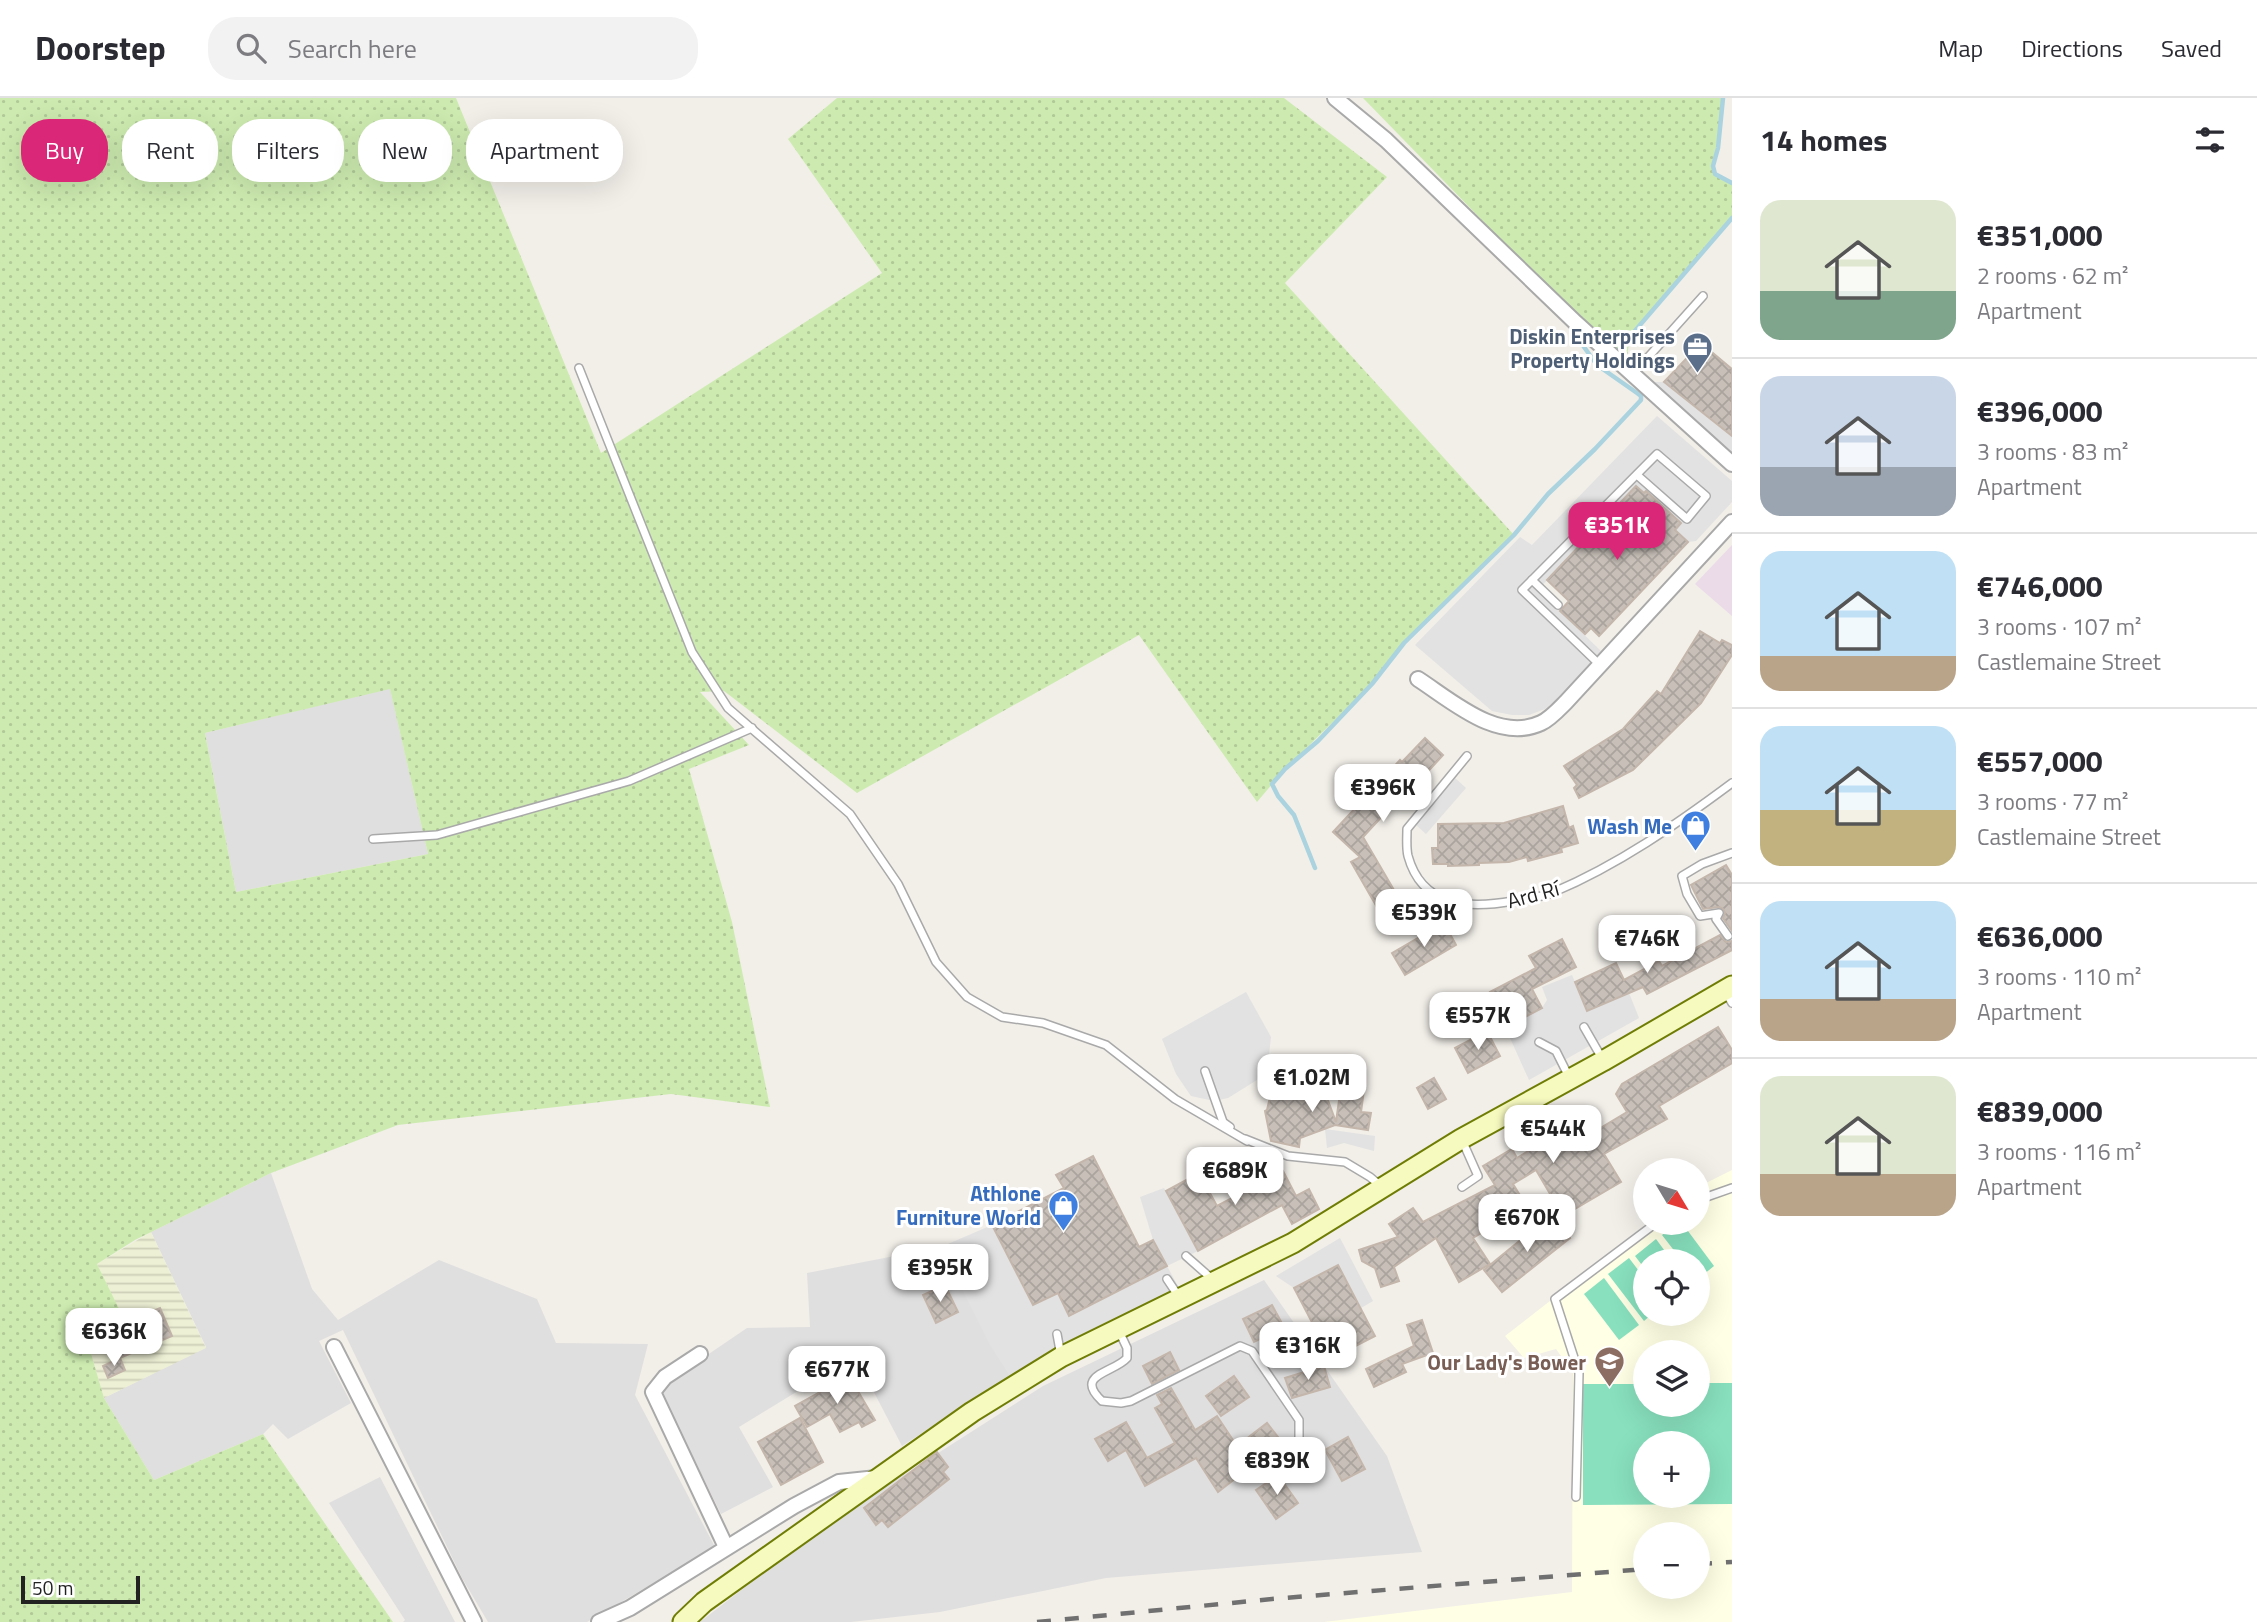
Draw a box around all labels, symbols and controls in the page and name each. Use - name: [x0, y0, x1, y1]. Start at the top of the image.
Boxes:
- search box: [208, 17, 698, 80]
- text: Doorstep: [35, 23, 166, 73]
- icon: search: [232, 29, 270, 67]
- text: Search here: [288, 29, 417, 68]
- text: Map: [1938, 30, 1983, 66]
- text: Directions: [2021, 30, 2123, 66]
- text: Saved: [2161, 30, 2222, 66]
- text: 14 homes: [1760, 117, 1887, 163]
- chip: Buy: [21, 119, 108, 182]
- chip: Rent: [122, 119, 218, 182]
- chip: Filters: [232, 119, 344, 182]
- chip: New: [358, 119, 452, 182]
- chip: Apartment: [466, 119, 623, 182]
- icon: filters: [2191, 121, 2229, 159]
- text: €351,000: [1977, 212, 2103, 258]
- icon: home: [1816, 228, 1900, 312]
- text: 2 rooms · 62 m²: [1977, 258, 2128, 293]
- text: Apartment: [1977, 293, 2082, 328]
- place label: Diskin Enterprises Property Holdings: [1509, 320, 1675, 376]
- office icon: Diskin Enterprises Property Holdings: [1681, 331, 1715, 375]
- text: €396,000: [1977, 388, 2103, 434]
- icon: home: [1816, 404, 1900, 488]
- text: 3 rooms · 83 m²: [1977, 434, 2128, 469]
- text: Apartment: [1977, 469, 2082, 504]
- pin: €351K: [1568, 503, 1666, 562]
- text: €351K: [1584, 507, 1650, 542]
- text: €746,000: [1977, 563, 2103, 609]
- icon: home: [1816, 579, 1900, 663]
- text: 3 rooms · 107 m²: [1977, 609, 2141, 644]
- text: Castlemaine Street: [1977, 644, 2161, 679]
- text: €557,000: [1977, 738, 2103, 784]
- icon: home: [1816, 754, 1900, 838]
- pin: €396K: [1334, 764, 1432, 824]
- text: €396K: [1350, 769, 1416, 804]
- text: 3 rooms · 77 m²: [1977, 784, 2128, 819]
- shop icon: Wash Me: [1678, 809, 1712, 853]
- place label: Wash Me: [1587, 810, 1672, 842]
- text: Castlemaine Street: [1977, 819, 2161, 854]
- street label: Ard Rí: [1503, 871, 1564, 916]
- pin: €539K: [1375, 890, 1473, 949]
- text: €539K: [1391, 894, 1457, 929]
- text: €636,000: [1977, 913, 2103, 959]
- pin: €746K: [1598, 916, 1696, 975]
- text: €746K: [1614, 920, 1680, 955]
- icon: home: [1816, 929, 1900, 1013]
- text: 3 rooms · 110 m²: [1977, 959, 2141, 994]
- pin: €557K: [1429, 992, 1527, 1052]
- text: Apartment: [1977, 994, 2082, 1029]
- text: €557K: [1445, 997, 1511, 1032]
- pin: €1.02M: [1255, 1054, 1369, 1114]
- text: €1.02M: [1273, 1059, 1351, 1094]
- text: €839,000: [1977, 1088, 2103, 1134]
- icon: home: [1816, 1104, 1900, 1188]
- pin: €544K: [1504, 1105, 1602, 1165]
- text: €544K: [1520, 1110, 1586, 1145]
- text: 3 rooms · 116 m²: [1977, 1134, 2141, 1169]
- pin: €689K: [1186, 1148, 1284, 1207]
- text: €689K: [1202, 1152, 1268, 1187]
- north arrow: [1633, 1158, 1710, 1236]
- map controls: [1633, 1158, 1710, 1599]
- text: Apartment: [1977, 1169, 2082, 1204]
- place label: Athlone Furniture World: [896, 1177, 1041, 1233]
- shop icon: Athlone Furniture World: [1047, 1188, 1081, 1232]
- pin: €670K: [1478, 1194, 1576, 1254]
- text: €670K: [1494, 1199, 1560, 1234]
- pin: €395K: [891, 1244, 989, 1304]
- text: €395K: [907, 1249, 973, 1284]
- button: locate: [1633, 1249, 1710, 1326]
- pin: €636K: [65, 1308, 163, 1368]
- text: €636K: [81, 1313, 147, 1348]
- pin: €316K: [1259, 1322, 1357, 1382]
- text: €316K: [1275, 1327, 1341, 1362]
- button: layers: [1633, 1340, 1710, 1417]
- school or university icon: Our Lady's Bower: [1592, 1345, 1626, 1389]
- pin: €677K: [788, 1346, 886, 1406]
- place label: Our Lady's Bower: [1427, 1346, 1586, 1378]
- text: €677K: [804, 1351, 870, 1386]
- button: +: [1633, 1431, 1710, 1508]
- pin: €839K: [1228, 1438, 1326, 1497]
- text: €839K: [1244, 1442, 1310, 1477]
- button: −: [1633, 1522, 1710, 1599]
- scale bar: [21, 1573, 140, 1605]
- text: 50 m: [32, 1573, 73, 1602]

